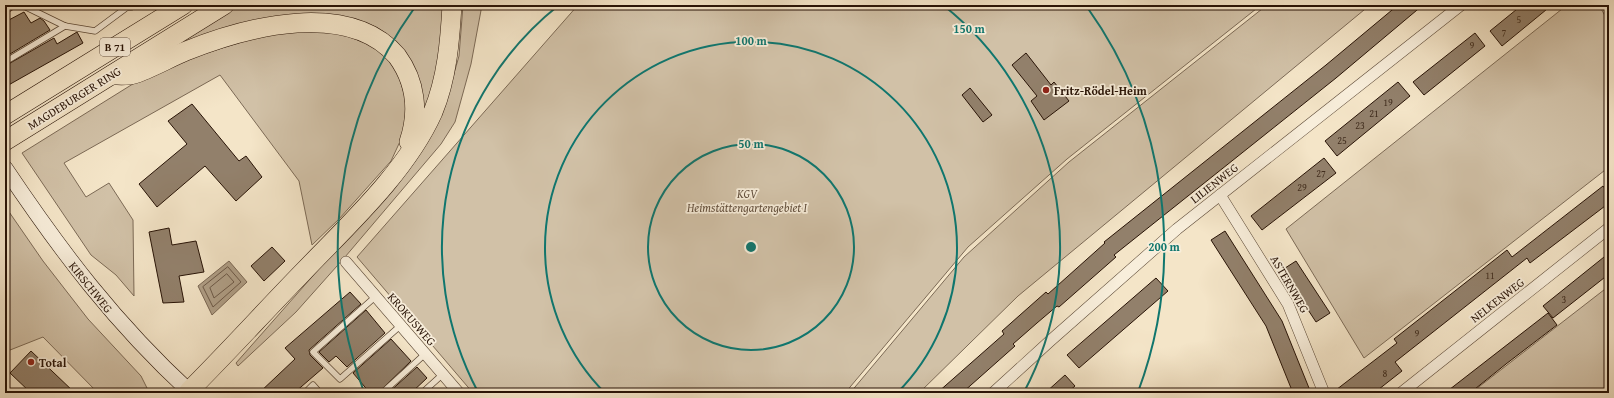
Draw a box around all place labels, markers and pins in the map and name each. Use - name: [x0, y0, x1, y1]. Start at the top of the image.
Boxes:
- place label: Fritz-Rödel-Heim: [1054, 82, 1148, 99]
- marker: Fritz-Rödel-Heim: [1041, 85, 1051, 95]
- centre of rings: [744, 240, 758, 254]
- place label: Total: [39, 354, 67, 371]
- marker: Total: [26, 357, 36, 367]

